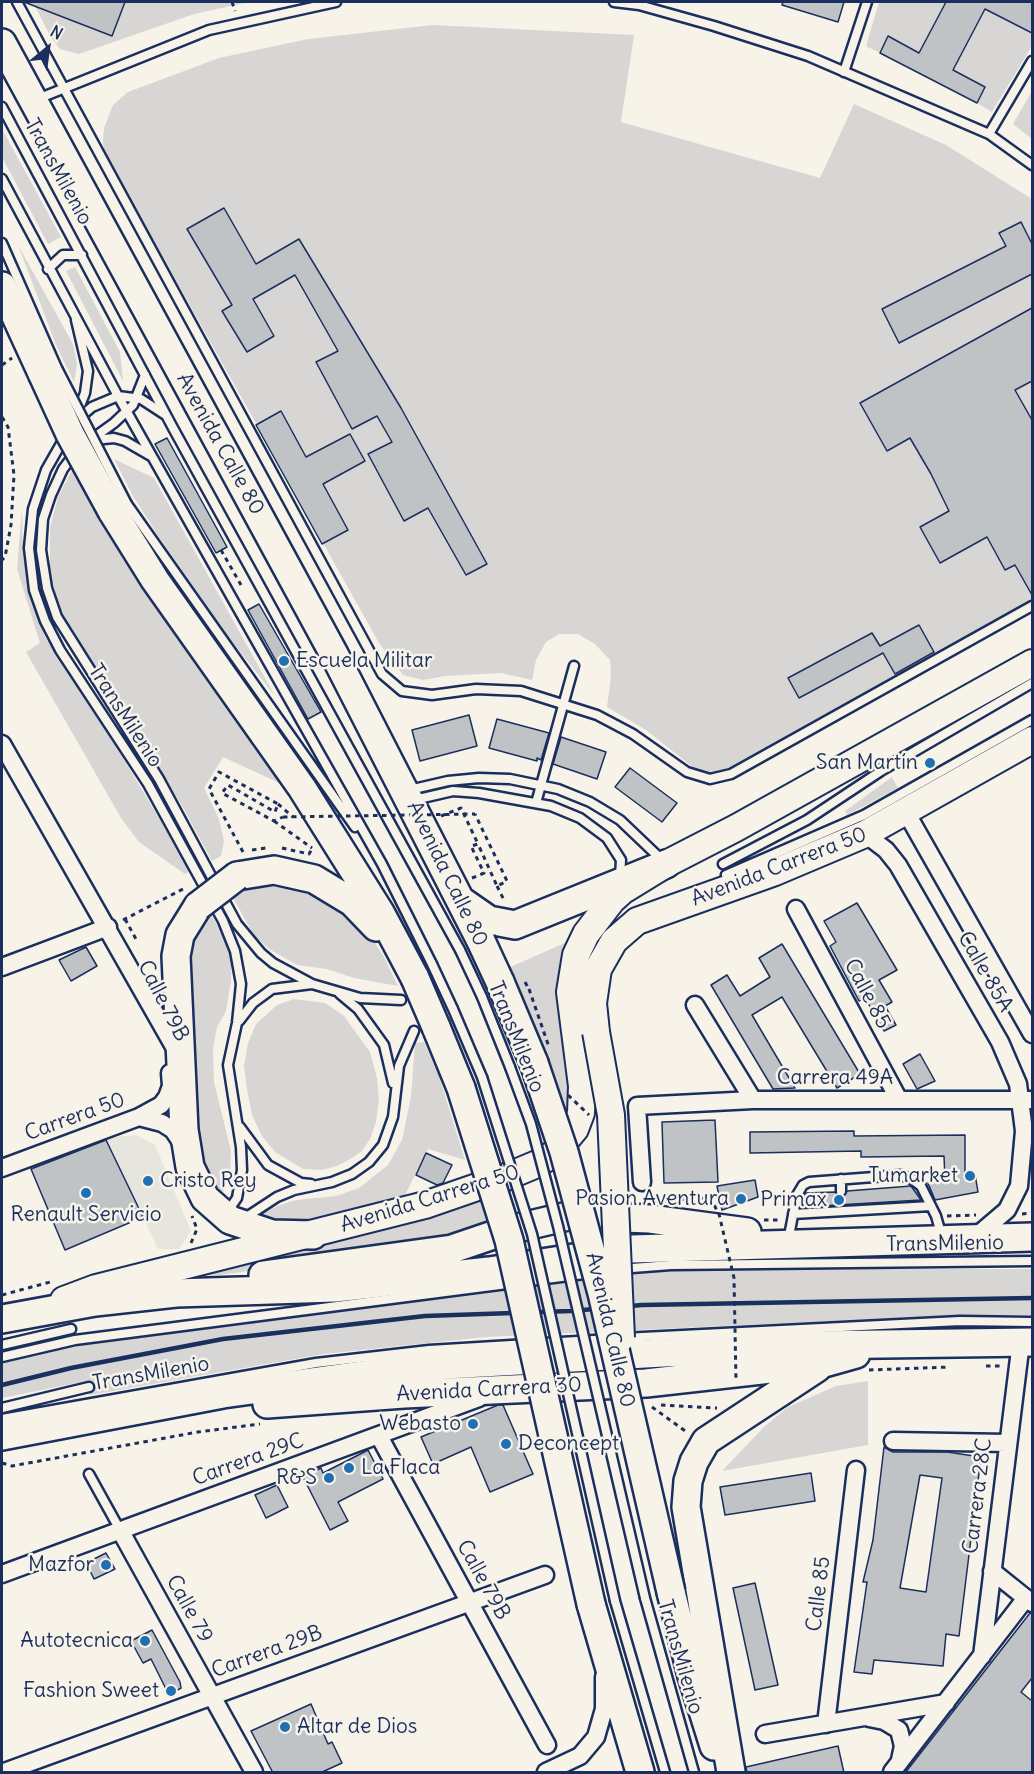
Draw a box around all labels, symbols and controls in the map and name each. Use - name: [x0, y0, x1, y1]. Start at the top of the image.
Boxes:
- north arrow: [18, 18, 78, 78]
- text: N: [47, 21, 66, 44]
- street label: TransMilenio: [18, 114, 98, 230]
- street label: Avenida Calle 80: [171, 369, 269, 519]
- place label: Escuela Militar: [296, 648, 432, 674]
- marker: Escuela Militar: [277, 654, 291, 668]
- street label: TransMilenio: [82, 660, 168, 772]
- place label: San Martín: [816, 750, 918, 776]
- marker: San Martín: [923, 756, 937, 770]
- street label: Avenida Calle 80: [401, 797, 493, 951]
- street label: Avenida Carrera 50: [688, 822, 870, 912]
- street label: Calle 85A: [952, 927, 1018, 1017]
- street label: Calle 85: [838, 955, 896, 1033]
- street label: Calle 79B: [132, 956, 194, 1046]
- street label: TransMilenio: [482, 978, 550, 1096]
- street label: Carrera 49A: [777, 1065, 893, 1091]
- street label: Carrera 50: [22, 1087, 128, 1147]
- street label: Avenida Carrera 50: [338, 1160, 522, 1238]
- place label: Tumarket: [868, 1163, 958, 1189]
- place label: Cristo Rey: [160, 1168, 257, 1194]
- marker: Tumarket: [963, 1169, 977, 1183]
- marker: Cristo Rey: [141, 1174, 155, 1188]
- marker: Renault Servicio: [79, 1186, 93, 1200]
- place label: Pasion Aventura: [575, 1186, 729, 1212]
- place label: Primax: [760, 1187, 827, 1213]
- marker: Pasion Aventura: [734, 1192, 748, 1206]
- marker: Primax: [832, 1193, 846, 1207]
- place label: Renault Servicio: [11, 1202, 161, 1228]
- street label: TransMilenio: [886, 1230, 1004, 1258]
- street label: Avenida Calle 80: [580, 1250, 640, 1410]
- street label: TransMilenio: [91, 1351, 211, 1397]
- street label: Avenida Carrera 30: [396, 1373, 582, 1407]
- place label: Webasto: [379, 1411, 461, 1437]
- marker: Webasto: [466, 1417, 480, 1431]
- street label: Carrera 29C: [189, 1428, 307, 1492]
- place label: Deconcept: [518, 1431, 619, 1457]
- marker: Deconcept: [499, 1437, 513, 1451]
- street label: Carrera 28C: [958, 1437, 998, 1555]
- place label: La Flaca: [361, 1455, 440, 1481]
- marker: La Flaca: [342, 1461, 356, 1475]
- place label: R&S: [276, 1465, 317, 1491]
- marker: R&S: [322, 1471, 336, 1485]
- street label: Calle 79B: [451, 1536, 515, 1624]
- place label: Mazfor: [28, 1552, 94, 1578]
- street label: Calle 85: [802, 1555, 836, 1633]
- marker: Mazfor: [99, 1558, 113, 1572]
- street label: Calle 79: [160, 1571, 218, 1647]
- street label: TransMilenio: [652, 1597, 708, 1717]
- street label: Carrera 29B: [208, 1620, 326, 1684]
- place label: Autotecnica: [20, 1628, 133, 1654]
- marker: Autotecnica: [138, 1634, 152, 1648]
- place label: Fashion Sweet: [23, 1678, 159, 1704]
- marker: Fashion Sweet: [164, 1684, 178, 1698]
- place label: Altar de Dios: [297, 1714, 417, 1740]
- marker: Altar de Dios: [278, 1720, 292, 1734]

